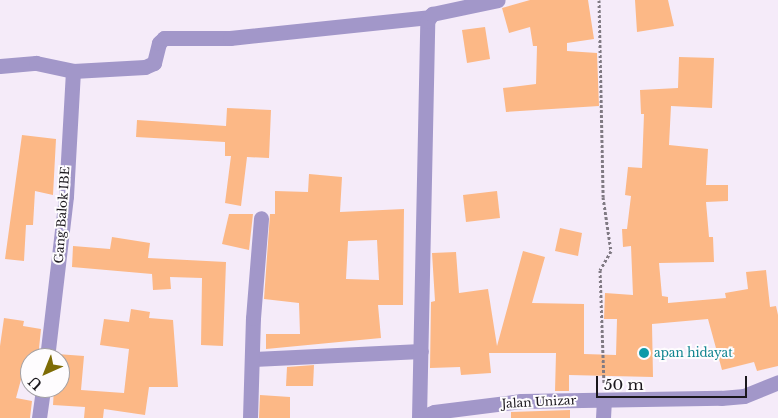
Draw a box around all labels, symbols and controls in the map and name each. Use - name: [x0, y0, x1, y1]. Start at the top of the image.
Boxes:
- street label: Gang Balok IBE: [51, 166, 73, 264]
- place label: apan hidayat: [654, 346, 733, 360]
- marker: apan hidayat: [638, 347, 650, 359]
- north arrow: [20, 348, 70, 398]
- scale bar: [598, 366, 749, 398]
- text: U: [25, 372, 46, 394]
- text: 50 m: [604, 375, 644, 394]
- street label: Jalan Unizar: [501, 393, 577, 411]

